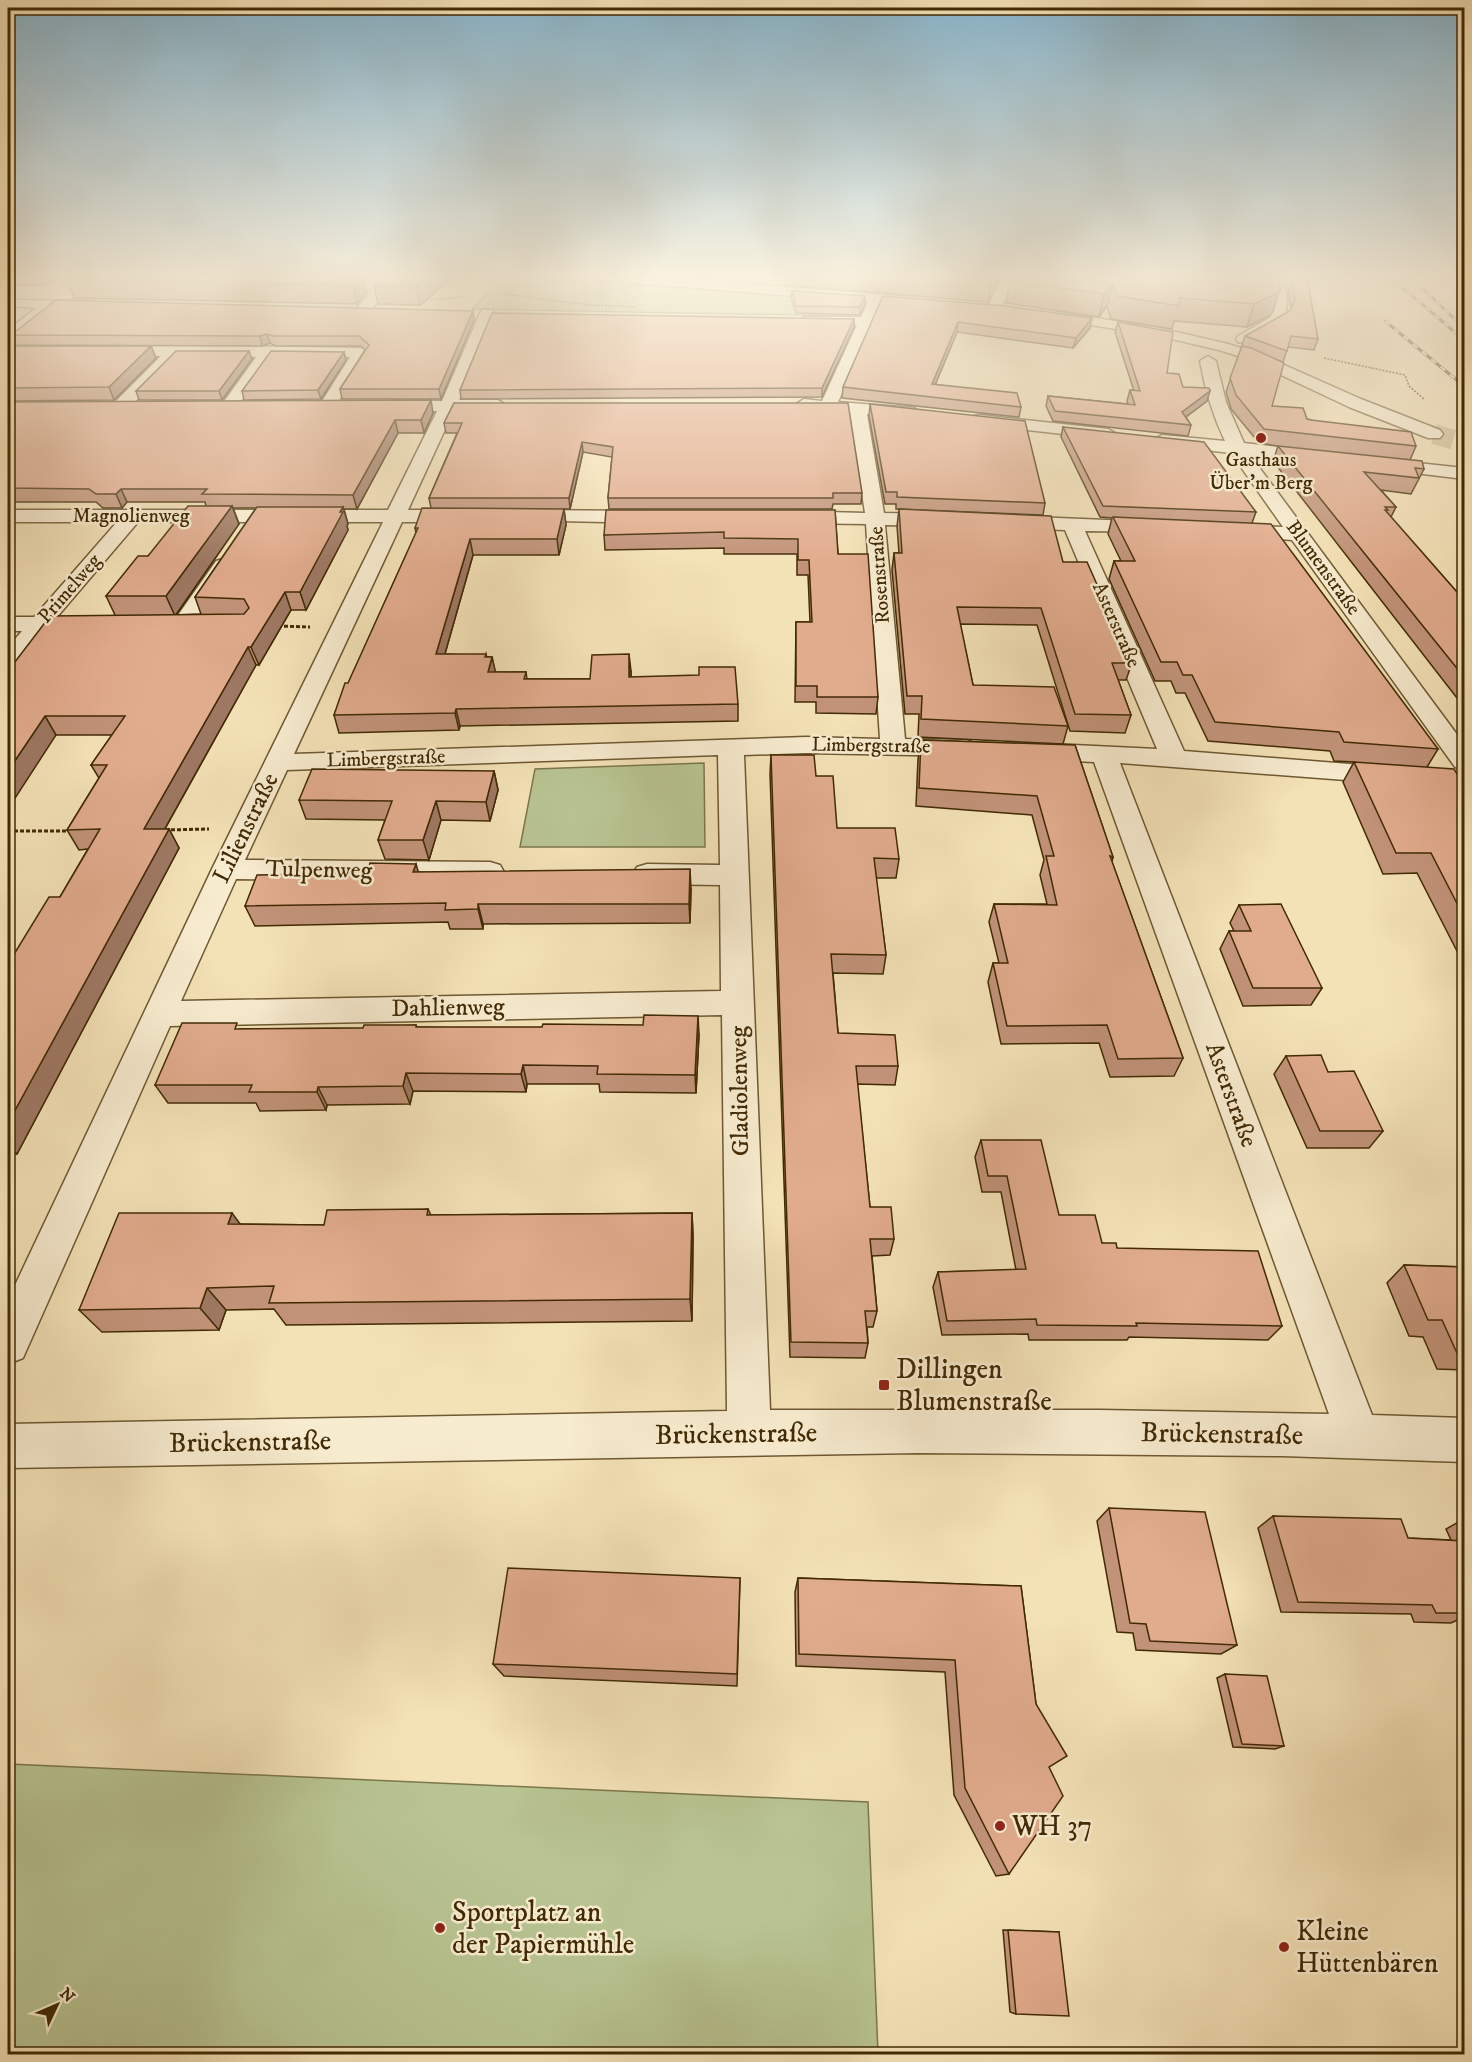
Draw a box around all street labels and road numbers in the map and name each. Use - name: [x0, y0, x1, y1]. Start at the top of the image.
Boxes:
- street label: Magnolienweg: [72, 504, 190, 529]
- street label: Blumenstraße: [1280, 516, 1366, 620]
- street label: Rosenstraße: [864, 525, 896, 625]
- street label: Primelweg: [33, 549, 107, 629]
- street label: Asterstraße: [1086, 578, 1146, 672]
- street label: Limbergstraße: [811, 732, 931, 760]
- street label: Limbergstraße: [326, 744, 446, 774]
- street label: Lilienstraße: [207, 768, 286, 888]
- street label: Tulpenweg: [265, 854, 373, 886]
- street label: Dahlienweg: [391, 992, 505, 1024]
- street label: Gladiolenweg: [724, 1025, 756, 1156]
- street label: Asterstraße: [1198, 1039, 1264, 1151]
- street label: Brückenstraße: [654, 1415, 818, 1453]
- street label: Brückenstraße: [1140, 1415, 1304, 1453]
- street label: Brückenstraße: [168, 1423, 332, 1461]

